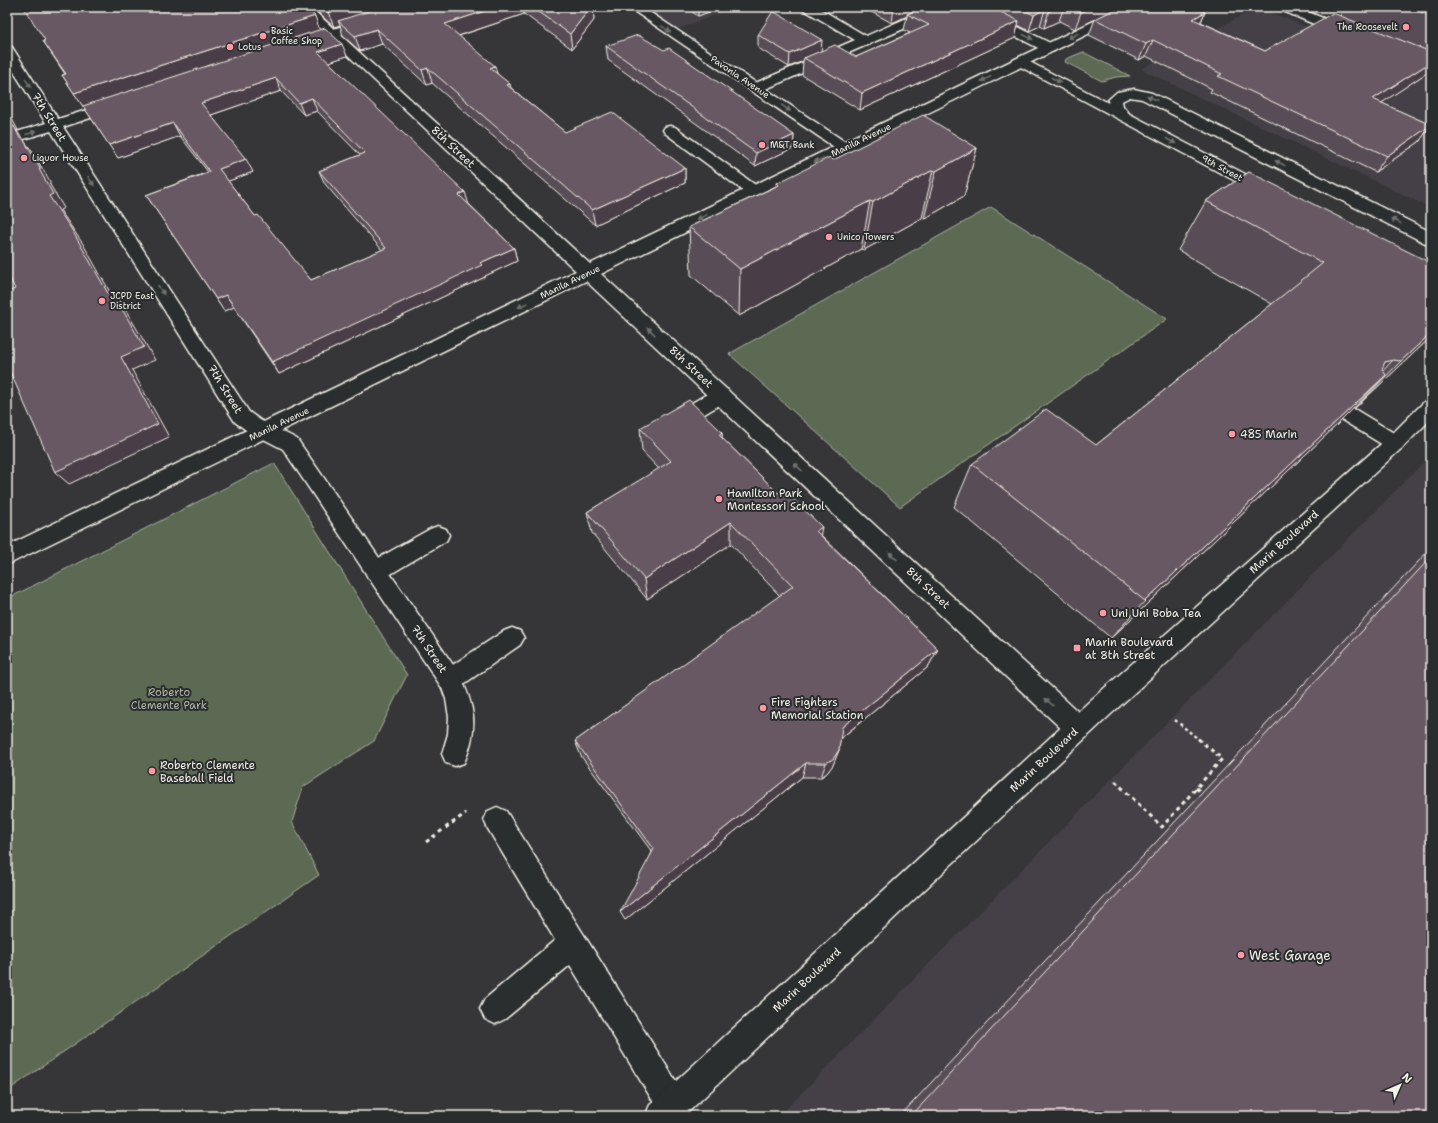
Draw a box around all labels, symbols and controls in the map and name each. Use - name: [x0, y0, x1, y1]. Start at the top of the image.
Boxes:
- place label: The Roosevelt: [1337, 21, 1398, 33]
- marker: The Roosevelt: [1401, 22, 1411, 32]
- place label: Basic Coffee Shop: [271, 25, 322, 47]
- one-way arrow: [661, 25, 672, 32]
- marker: Basic Coffee Shop: [258, 31, 268, 41]
- one-way arrow: [1067, 33, 1079, 40]
- one-way arrow: [1022, 34, 1033, 40]
- place label: Lotus: [238, 41, 261, 53]
- marker: Lotus: [225, 42, 235, 52]
- street label: Pavonia Avenue: [708, 53, 772, 101]
- one-way arrow: [981, 76, 992, 82]
- one-way arrow: [1050, 77, 1062, 83]
- one-way arrow: [24, 78, 32, 88]
- street label: 7th Street: [28, 90, 70, 145]
- one-way arrow: [1146, 95, 1157, 101]
- one-way arrow: [781, 104, 792, 112]
- street label: Manila Avenue: [829, 120, 893, 160]
- street label: 8th Street: [428, 123, 478, 171]
- one-way arrow: [25, 129, 37, 135]
- one-way arrow: [1165, 138, 1177, 144]
- place label: M&T Bank: [770, 139, 814, 151]
- marker: M&T Bank: [757, 140, 767, 150]
- place label: Liquor House: [32, 152, 89, 164]
- street label: 9th Street: [1199, 152, 1245, 184]
- marker: Liquor House: [19, 153, 29, 163]
- one-way arrow: [814, 157, 825, 163]
- one-way arrow: [1274, 160, 1286, 166]
- one-way arrow: [87, 176, 95, 186]
- one-way arrow: [697, 214, 708, 220]
- one-way arrow: [1390, 218, 1402, 225]
- place label: Unico Towers: [837, 231, 894, 243]
- marker: Unico Towers: [824, 232, 834, 242]
- street label: Manila Avenue: [538, 262, 602, 302]
- one-way arrow: [158, 285, 165, 296]
- place label: JCPD East District: [110, 290, 154, 312]
- marker: JCPD East District: [97, 296, 107, 306]
- one-way arrow: [517, 302, 528, 308]
- one-way arrow: [646, 326, 656, 336]
- street label: 8th Street: [666, 343, 716, 391]
- street label: 7th Street: [204, 362, 246, 417]
- street label: Manila Avenue: [247, 404, 311, 444]
- place label: 485 Marin: [1240, 427, 1297, 442]
- marker: 485 Marin: [1227, 429, 1237, 439]
- one-way arrow: [793, 462, 803, 472]
- place label: Hamilton Park Montessori School: [727, 486, 825, 514]
- marker: Hamilton Park Montessori School: [714, 494, 724, 504]
- street label: Marin Boulevard: [1246, 507, 1322, 577]
- one-way arrow: [888, 551, 898, 561]
- street label: 8th Street: [903, 564, 953, 612]
- place label: Uni Uni Boba Tea: [1111, 606, 1201, 621]
- marker: Uni Uni Boba Tea: [1098, 608, 1108, 618]
- street label: 7th Street: [407, 622, 451, 676]
- place label: Marin Boulevard at 8th Street: [1085, 635, 1173, 663]
- marker: Marin Boulevard at 8th Street: [1072, 643, 1082, 653]
- park label: Roberto Clemente Park: [131, 685, 207, 713]
- place label: Fire Fighters Memorial Station: [771, 695, 864, 723]
- one-way arrow: [1045, 698, 1054, 707]
- marker: Fire Fighters Memorial Station: [758, 703, 768, 713]
- street label: Marin Boulevard: [1007, 724, 1081, 796]
- place label: Roberto Clemente Baseball Field: [160, 758, 255, 786]
- marker: Roberto Clemente Baseball Field: [147, 766, 157, 776]
- street label: Marin Boulevard: [770, 944, 844, 1016]
- place label: West Garage: [1249, 947, 1331, 964]
- marker: West Garage: [1236, 950, 1246, 960]
- north arrow: [1380, 1065, 1420, 1105]
- text: N: [1398, 1070, 1415, 1087]

